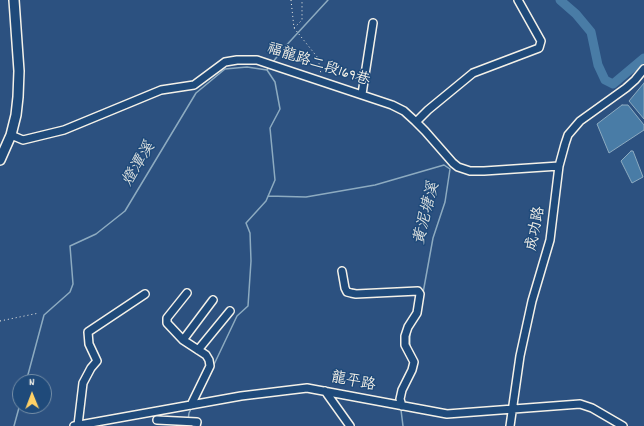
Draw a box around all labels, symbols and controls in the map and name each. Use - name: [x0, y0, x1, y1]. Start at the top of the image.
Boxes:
- street label: 福龍路二段169巷: [264, 41, 372, 91]
- water label: 燈潭溪: [119, 139, 161, 191]
- water label: 黃泥塘溪: [411, 181, 445, 247]
- street label: 成功路: [524, 205, 550, 253]
- street label: 龍平路: [329, 370, 377, 396]
- north arrow: [12, 374, 52, 414]
- text: N: [29, 375, 35, 391]

